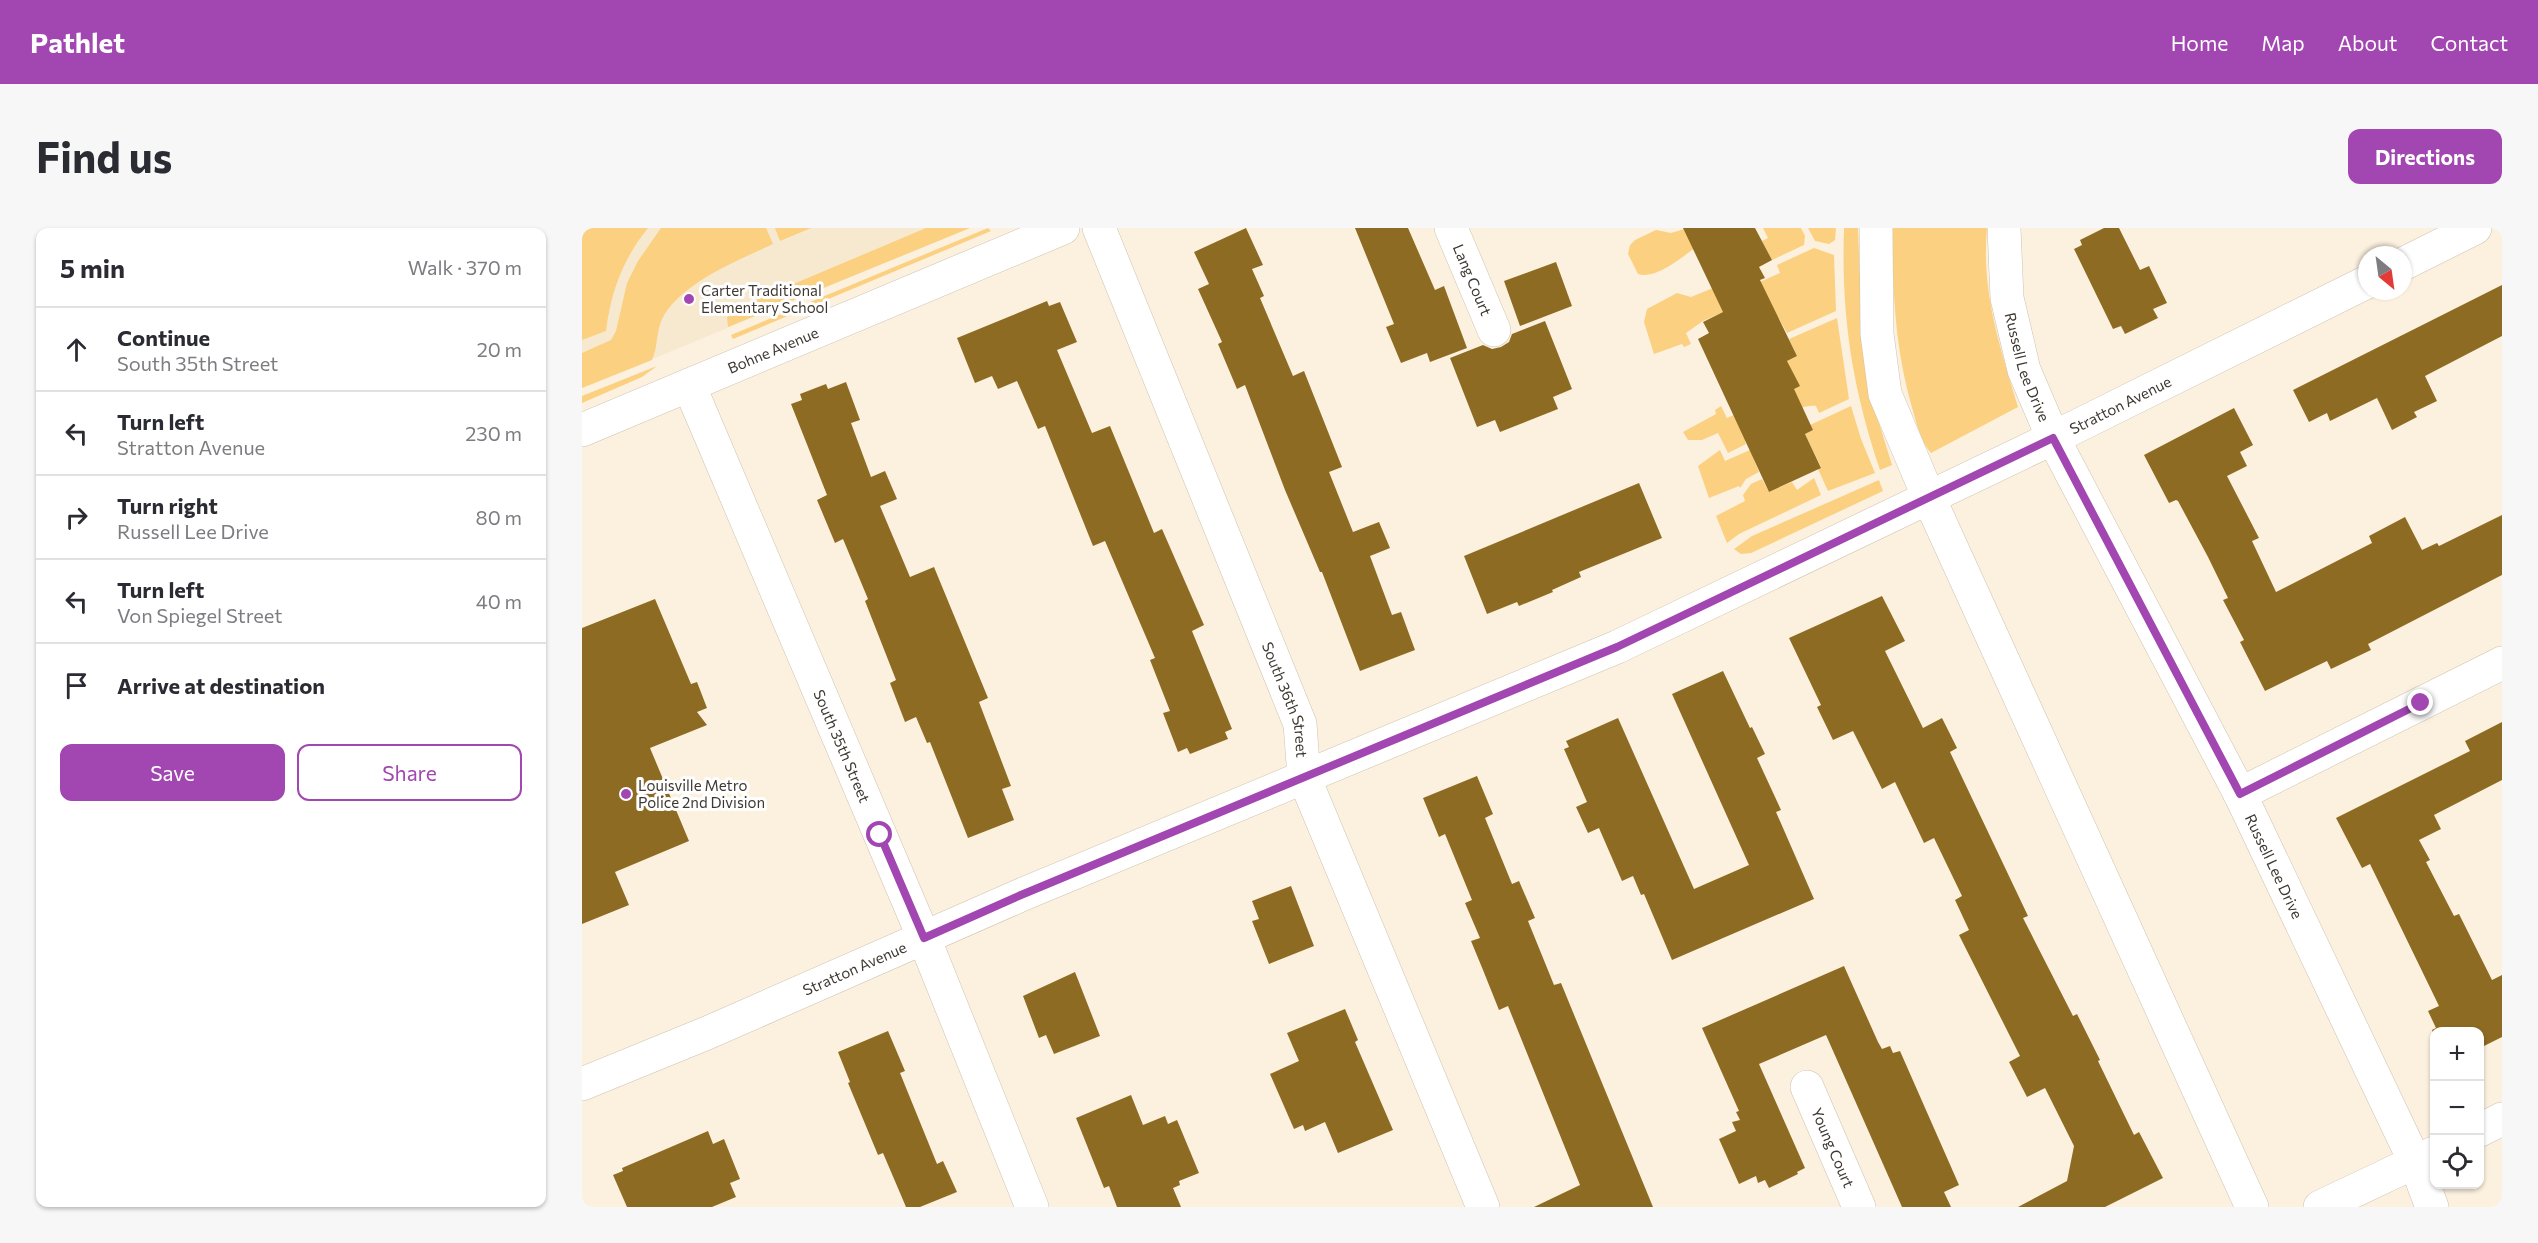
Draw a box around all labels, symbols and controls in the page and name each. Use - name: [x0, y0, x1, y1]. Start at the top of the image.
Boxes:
- text: Pathlet: [30, 25, 125, 59]
- text: Home: [2171, 30, 2228, 55]
- text: Map: [2261, 30, 2305, 55]
- text: About: [2338, 30, 2397, 55]
- text: Contact: [2430, 30, 2508, 55]
- button: Directions: [2348, 129, 2502, 184]
- text: Find us: [36, 130, 172, 182]
- street label: Lang Court: [1450, 241, 1496, 318]
- north arrow: [2358, 246, 2412, 300]
- text: 5 min: [60, 252, 125, 283]
- text: Walk · 370 m: [408, 255, 522, 279]
- place label: Carter Traditional Elementary School: [701, 281, 828, 316]
- marker: Carter Traditional Elementary School: [682, 292, 696, 306]
- street label: Russell Lee Drive: [2002, 310, 2054, 424]
- street label: Bohne Avenue: [725, 323, 821, 377]
- text: Continue: [117, 324, 210, 351]
- icon: ahead: [60, 333, 93, 366]
- text: 20 m: [477, 337, 522, 361]
- text: South 35th Street: [117, 351, 278, 375]
- street label: Stratton Avenue: [2066, 372, 2174, 437]
- text: Turn left: [117, 408, 204, 435]
- icon: left: [60, 417, 93, 450]
- text: 230 m: [465, 421, 522, 445]
- text: Stratton Avenue: [117, 435, 265, 459]
- text: Turn right: [117, 492, 218, 519]
- icon: right: [60, 501, 93, 534]
- text: 80 m: [476, 505, 522, 529]
- text: Russell Lee Drive: [117, 519, 269, 543]
- text: Turn left: [117, 576, 204, 603]
- icon: left: [60, 585, 93, 618]
- text: 40 m: [476, 589, 522, 613]
- text: Von Spiegel Street: [117, 603, 282, 627]
- street label: South 36th Street: [1259, 639, 1312, 758]
- icon: arrive: [60, 669, 93, 702]
- text: Arrive at destination: [117, 672, 325, 699]
- street label: South 35th Street: [810, 687, 874, 805]
- route end: [2407, 689, 2433, 715]
- button: Save: [60, 744, 285, 801]
- button: Share: [297, 744, 522, 801]
- place label: Louisville Metro Police 2nd Division: [638, 776, 765, 811]
- marker: Louisville Metro Police 2nd Division: [619, 787, 633, 801]
- street label: Russell Lee Drive: [2242, 811, 2307, 922]
- route start: [866, 821, 892, 847]
- street label: Stratton Avenue: [800, 938, 909, 999]
- map controls: [2430, 1027, 2484, 1189]
- button: +: [2430, 1027, 2484, 1081]
- button: −: [2430, 1081, 2484, 1135]
- street label: Young Court: [1808, 1105, 1858, 1190]
- button: locate: [2430, 1135, 2484, 1189]

